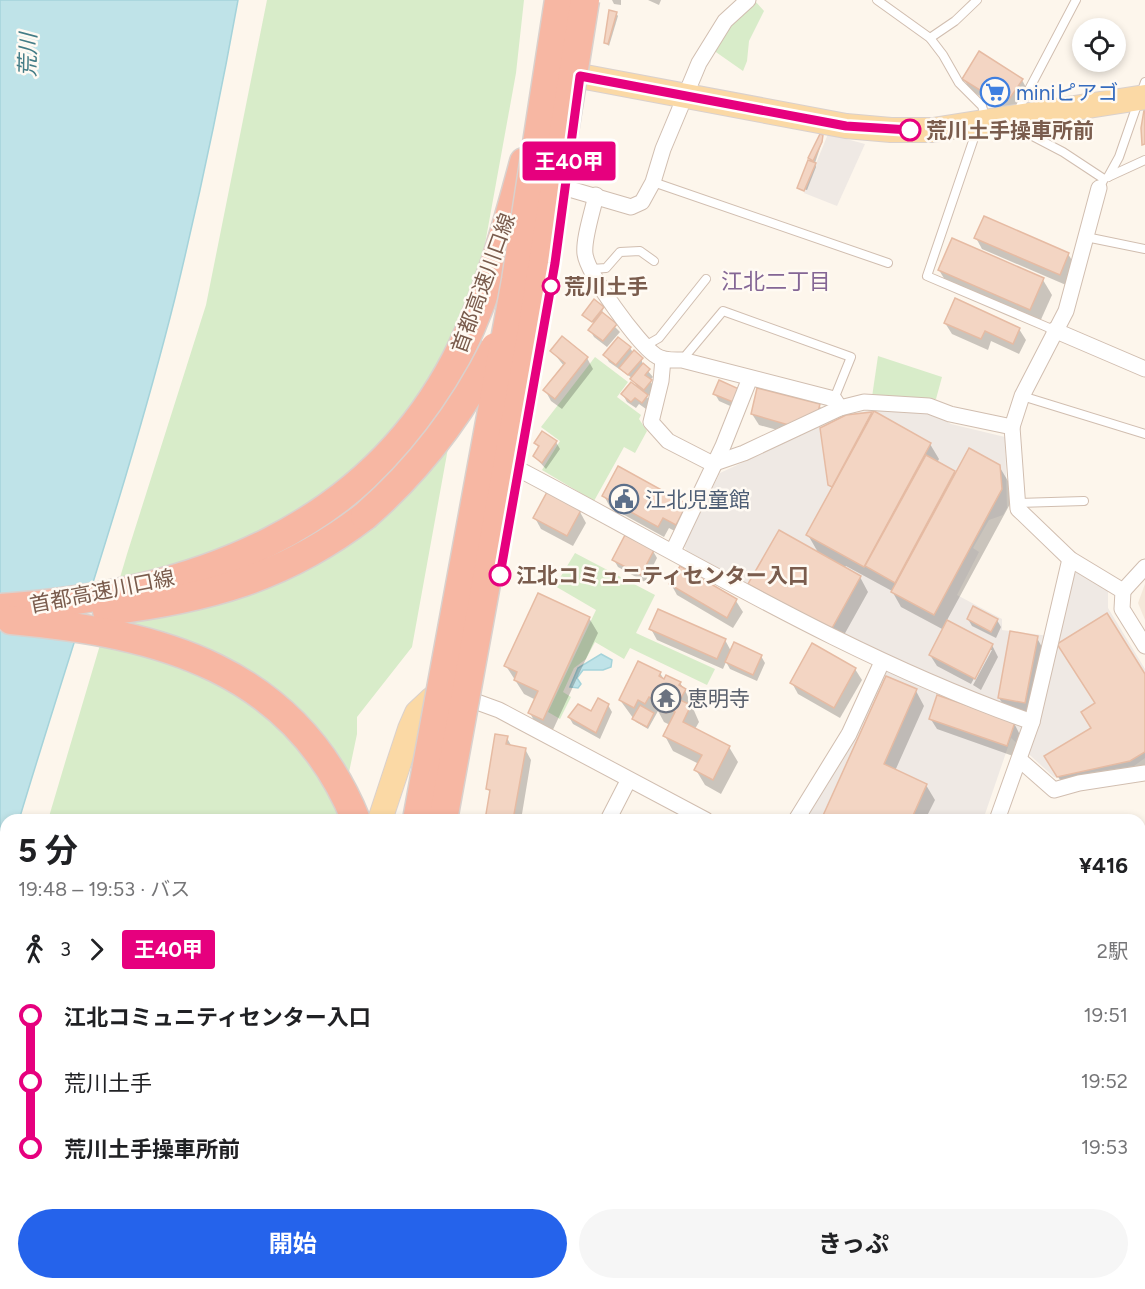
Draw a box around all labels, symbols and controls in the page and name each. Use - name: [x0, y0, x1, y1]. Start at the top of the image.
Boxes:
- map controls: [1072, 18, 1126, 72]
- button: locate: [1072, 18, 1126, 72]
- water label: 荒川: [14, 31, 42, 77]
- supermarket icon: miniピアゴ: [979, 76, 1011, 108]
- place label: miniピアゴ: [1016, 80, 1118, 105]
- place label: 荒川土手操車所前: [926, 118, 1094, 143]
- marker: 荒川土手操車所前: [899, 119, 921, 141]
- line badge: 王40甲: [527, 142, 611, 180]
- text: 王40甲: [535, 149, 603, 174]
- street label: 首都高速川口線: [446, 210, 520, 356]
- district label: 江北二丁目: [721, 268, 831, 295]
- place label: 荒川土手: [564, 274, 648, 299]
- marker: 荒川土手: [542, 277, 560, 295]
- public building icon: 江北児童館: [608, 483, 640, 515]
- place label: 江北児童館: [645, 487, 750, 512]
- place label: 江北コミュニティセンター入口: [516, 563, 809, 588]
- marker: 江北コミュニティセンター入口: [489, 564, 511, 586]
- street label: 首都高速川口線: [27, 565, 177, 617]
- temple icon: 恵明寺: [650, 682, 682, 714]
- place label: 恵明寺: [687, 686, 750, 711]
- text: 5 分: [18, 831, 78, 870]
- text: ¥416: [1079, 852, 1128, 879]
- text: 19:48 – 19:53 · バス: [18, 877, 190, 901]
- icon: walk: [18, 933, 51, 966]
- icon: forward: [80, 933, 113, 966]
- text: 3: [60, 937, 71, 961]
- text: 王40甲: [134, 937, 203, 962]
- text: 2駅: [1097, 939, 1128, 963]
- text: 19:51: [1084, 1003, 1128, 1027]
- text: 江北コミュニティセンター入口: [64, 1004, 371, 1031]
- text: 19:52: [1081, 1069, 1128, 1093]
- text: 荒川土手: [64, 1070, 152, 1097]
- text: 19:53: [1081, 1135, 1128, 1159]
- text: 荒川土手操車所前: [64, 1136, 240, 1163]
- button: 開始: [18, 1209, 567, 1278]
- button: きっぷ: [579, 1209, 1128, 1278]

